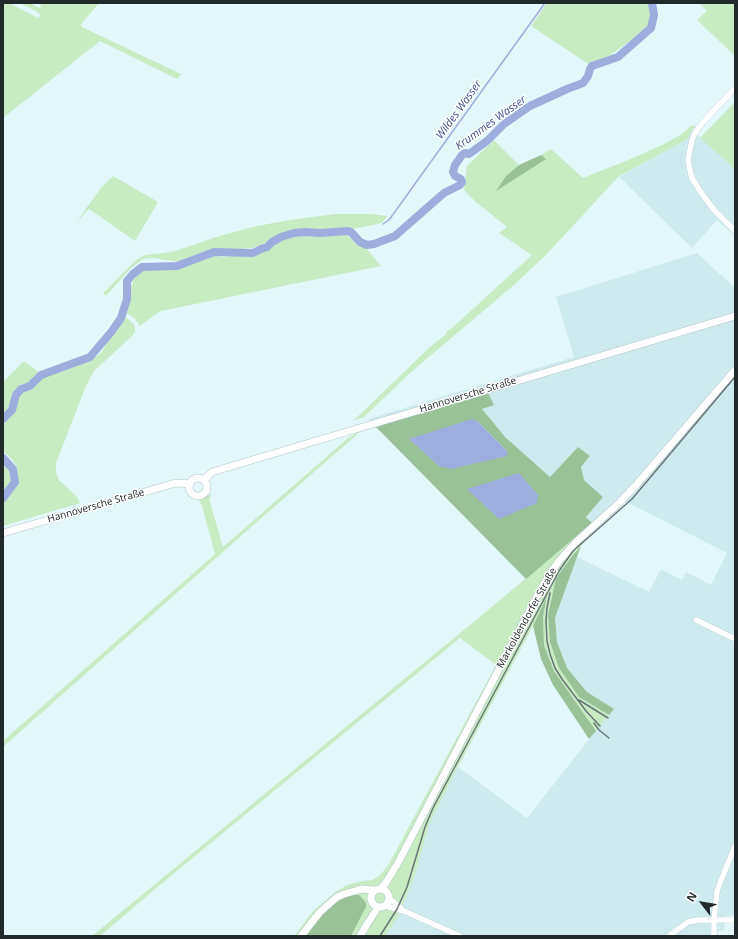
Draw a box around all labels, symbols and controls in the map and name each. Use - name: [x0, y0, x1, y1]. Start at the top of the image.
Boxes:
- water label: Wildes Wasser: [433, 78, 485, 142]
- water label: Krummes Wasser: [453, 93, 529, 153]
- street label: Hannoversche Straße: [418, 375, 518, 415]
- street label: Hannoversche Straße: [46, 486, 146, 526]
- street label: Markoldendorfer Straße: [494, 566, 560, 670]
- north arrow: [682, 883, 722, 923]
- text: N: [683, 889, 700, 904]

